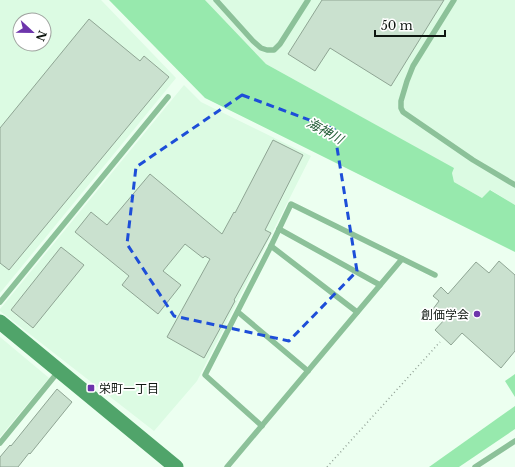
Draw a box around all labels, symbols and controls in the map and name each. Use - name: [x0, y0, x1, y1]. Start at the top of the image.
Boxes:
- north arrow: [12, 12, 52, 52]
- scale bar: [375, 12, 445, 38]
- text: 50 m: [381, 18, 413, 33]
- text: N: [33, 28, 50, 44]
- water label: 海神川: [304, 114, 348, 149]
- place label: 創価学会: [421, 307, 469, 322]
- marker: 創価学会: [472, 309, 482, 319]
- place label: 栄町一丁目: [99, 381, 159, 396]
- marker: 栄町一丁目: [86, 383, 96, 393]

